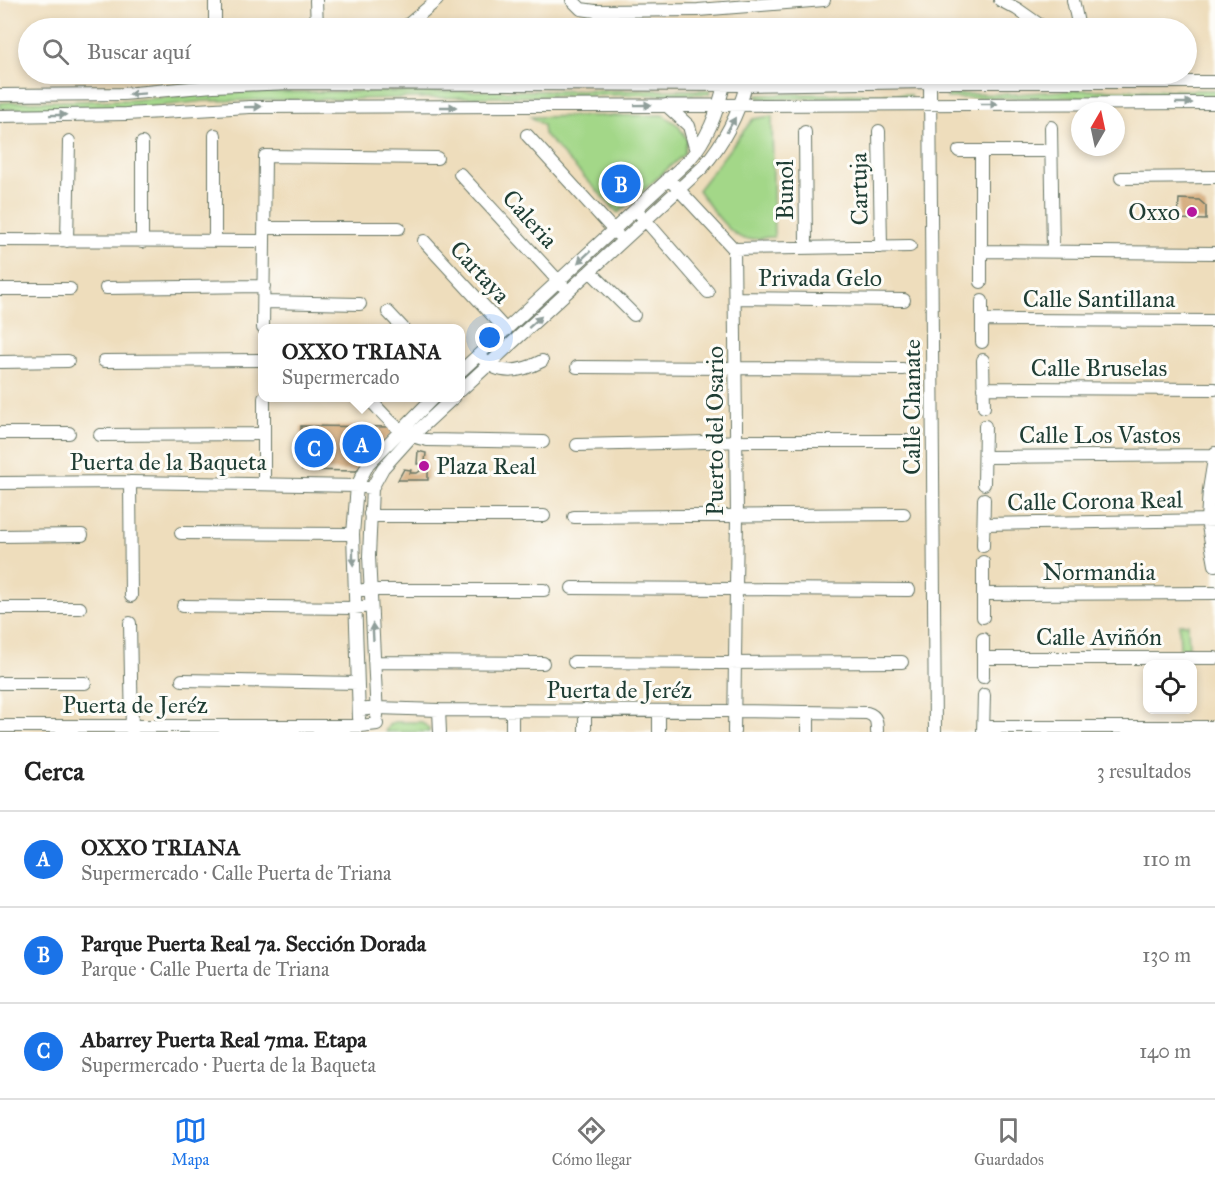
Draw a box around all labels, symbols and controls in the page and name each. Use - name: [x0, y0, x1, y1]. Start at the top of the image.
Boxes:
- search box: [18, 18, 1197, 84]
- icon: search: [39, 35, 72, 68]
- text: Buscar aquí: [87, 38, 190, 65]
- one-way arrow: [128, 89, 147, 98]
- one-way arrow: [1175, 98, 1194, 108]
- one-way arrow: [980, 99, 999, 109]
- one-way arrow: [634, 100, 653, 110]
- one-way arrow: [244, 102, 263, 112]
- one-way arrow: [439, 102, 458, 112]
- north arrow: [1071, 102, 1125, 156]
- one-way arrow: [49, 110, 68, 120]
- one-way arrow: [726, 116, 736, 133]
- street label: Cartuja: [843, 152, 875, 226]
- street label: Bunol: [770, 159, 800, 220]
- pin: B: [602, 162, 640, 207]
- street label: Caleria: [496, 183, 565, 255]
- place label: Oxxo: [1128, 197, 1180, 227]
- marker: Oxxo: [1185, 205, 1199, 219]
- street label: Cartaya: [443, 234, 517, 310]
- one-way arrow: [577, 250, 592, 264]
- street label: Privada Gelo: [758, 263, 882, 293]
- street label: Calle Santillana: [1023, 284, 1176, 314]
- one-way arrow: [527, 316, 542, 329]
- your location: [475, 323, 504, 352]
- popup: [258, 324, 465, 402]
- text: OXXO TRIANA: [282, 338, 441, 365]
- street label: Calle Chanate: [897, 339, 927, 475]
- street label: Puerto del Osario: [700, 346, 730, 516]
- street label: Calle Bruselas: [1031, 353, 1167, 383]
- text: Supermercado: [282, 365, 399, 389]
- street label: Calle Los Vastos: [1019, 420, 1181, 450]
- pin: A: [342, 422, 382, 466]
- pin: C: [294, 426, 334, 470]
- street label: Puerta de la Baqueta: [69, 447, 267, 477]
- place label: Plaza Real: [436, 451, 537, 481]
- marker: Plaza Real: [417, 459, 431, 473]
- street label: Calle Corona Real: [1007, 484, 1184, 518]
- one-way arrow: [348, 548, 358, 567]
- street label: Normandia: [1042, 557, 1156, 587]
- one-way arrow: [368, 622, 377, 641]
- street label: Calle Aviñón: [1036, 622, 1162, 652]
- map controls: [1143, 660, 1197, 714]
- button: locate: [1143, 660, 1197, 714]
- street label: Puerta de Jeréz: [546, 675, 692, 705]
- street label: Puerta de Jeréz: [62, 690, 208, 720]
- text: Cerca: [24, 755, 84, 787]
- text: 3 resultados: [1097, 759, 1191, 783]
- text: OXXO TRIANA: [81, 834, 240, 861]
- text: A: [37, 847, 50, 871]
- text: 110 m: [1143, 847, 1191, 871]
- text: Supermercado · Calle Puerta de Triana: [81, 861, 391, 885]
- text: Parque Puerta Real 7a. Sección Dorada: [81, 930, 426, 957]
- text: B: [37, 943, 50, 967]
- text: 130 m: [1142, 943, 1191, 967]
- text: Parque · Calle Puerta de Triana: [81, 957, 329, 981]
- text: Abarrey Puerta Real 7ma. Etapa: [81, 1026, 367, 1053]
- text: C: [37, 1039, 50, 1063]
- text: 140 m: [1139, 1039, 1191, 1063]
- text: Supermercado · Puerta de la Baqueta: [81, 1053, 376, 1077]
- tab: Mapa: [171, 1114, 209, 1169]
- tab: Cómo llegar: [552, 1114, 631, 1169]
- tab: Guardados: [974, 1114, 1044, 1169]

